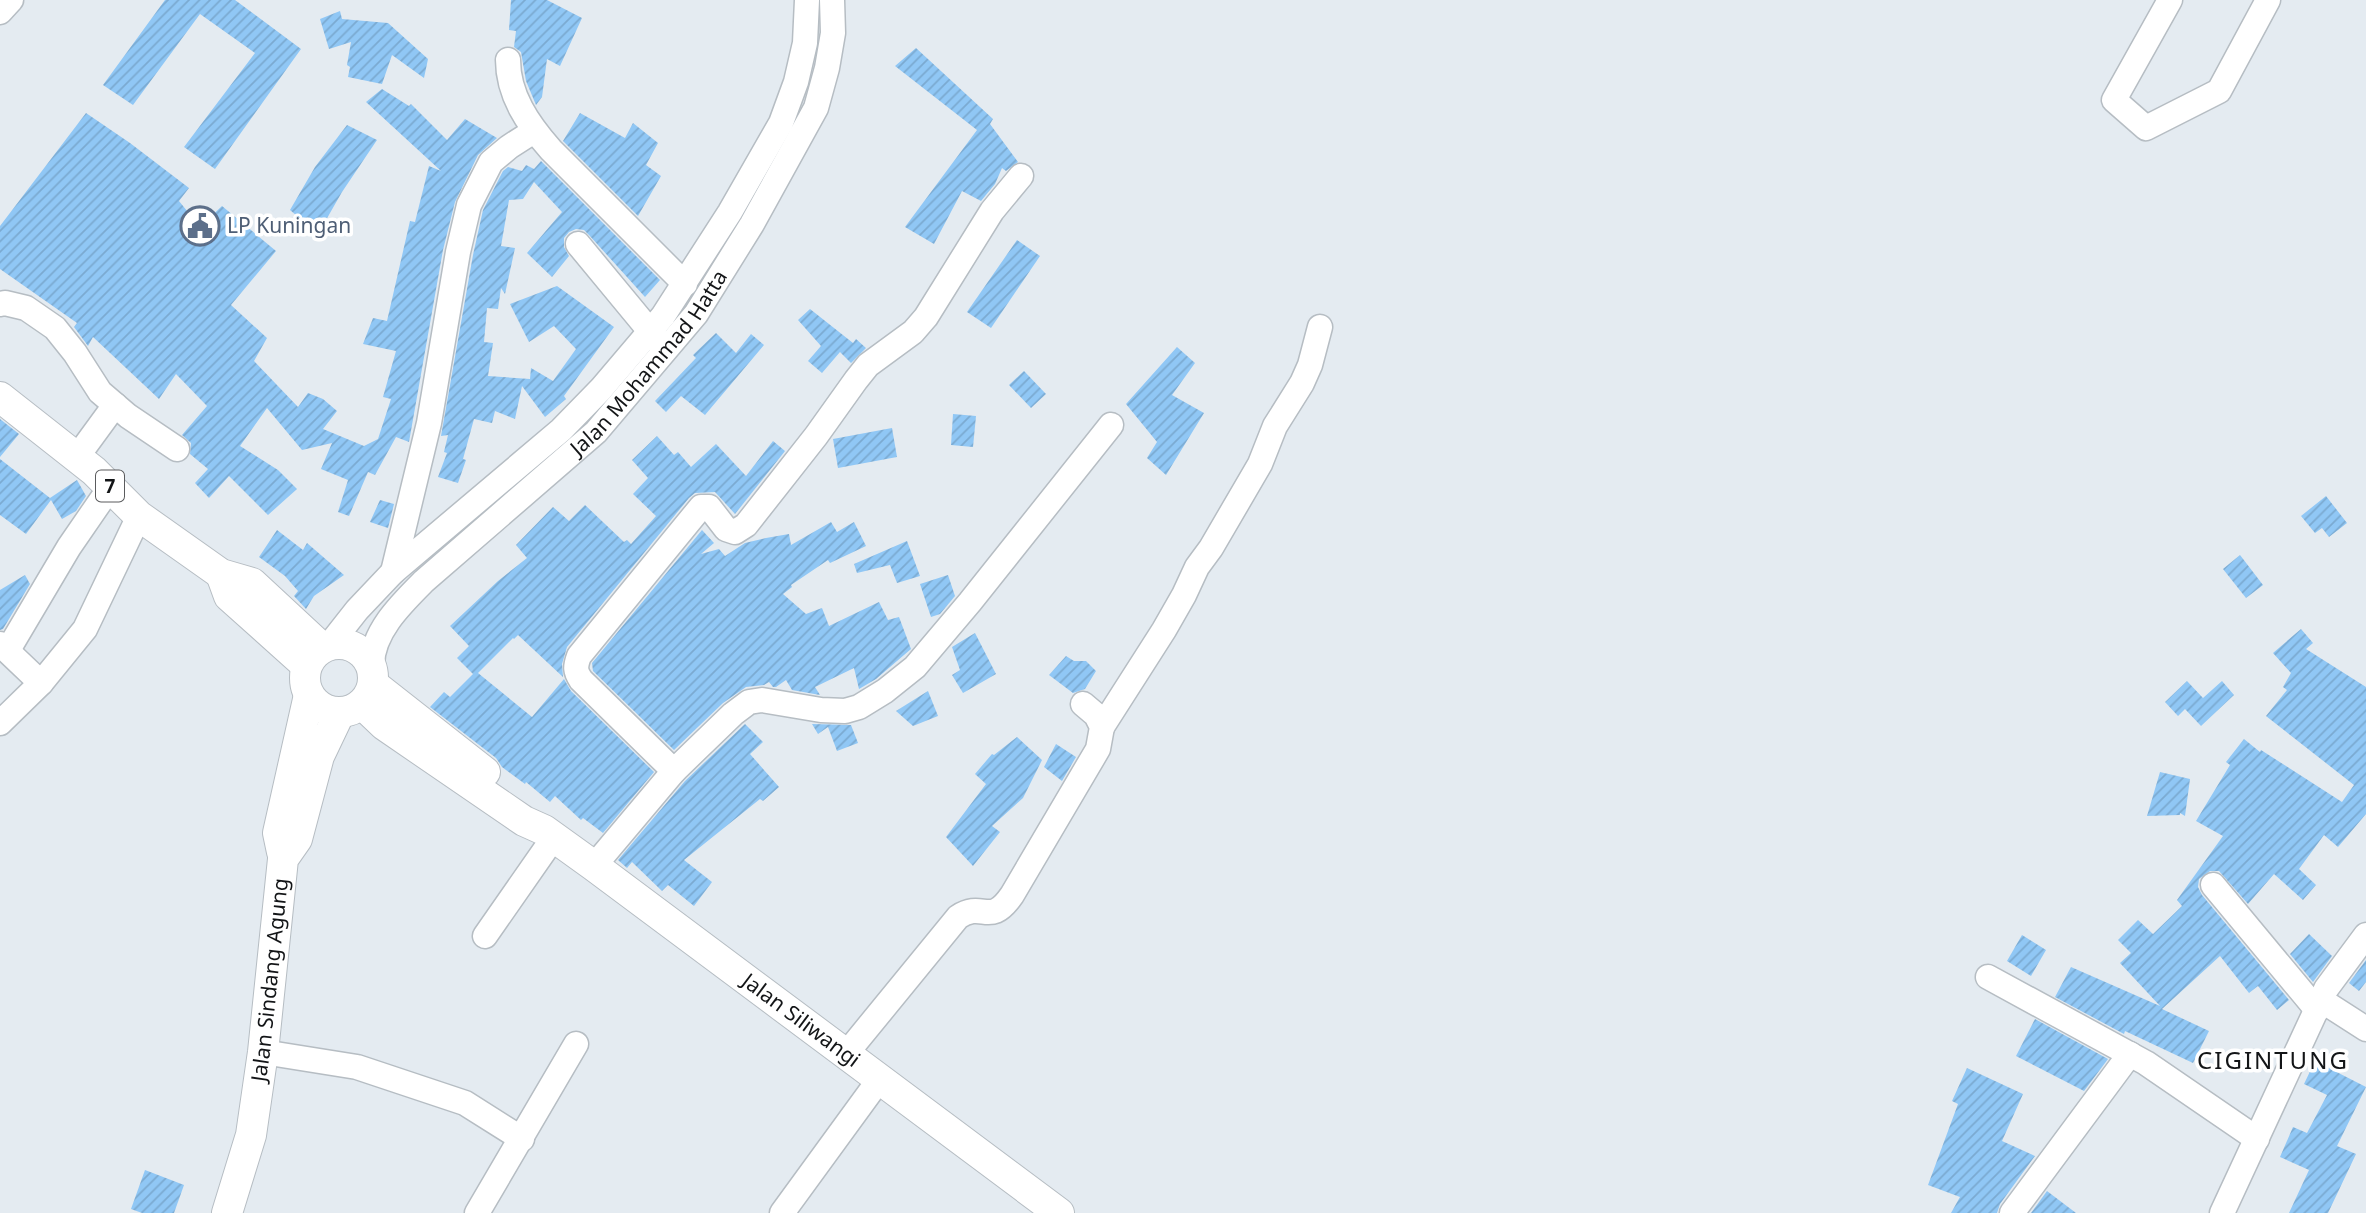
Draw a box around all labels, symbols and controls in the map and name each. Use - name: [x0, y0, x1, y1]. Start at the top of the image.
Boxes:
- public building icon: LP Kuningan: [179, 205, 221, 247]
- place label: LP Kuningan: [227, 211, 351, 239]
- street label: Jalan Mohammad Hatta: [562, 264, 733, 463]
- road number: 7: [96, 471, 124, 502]
- street label: Jalan Sindang Agung: [244, 877, 294, 1085]
- street label: Jalan Siliwangi: [735, 965, 866, 1073]
- district label: CIGINTUNG: [2197, 1043, 2349, 1076]

